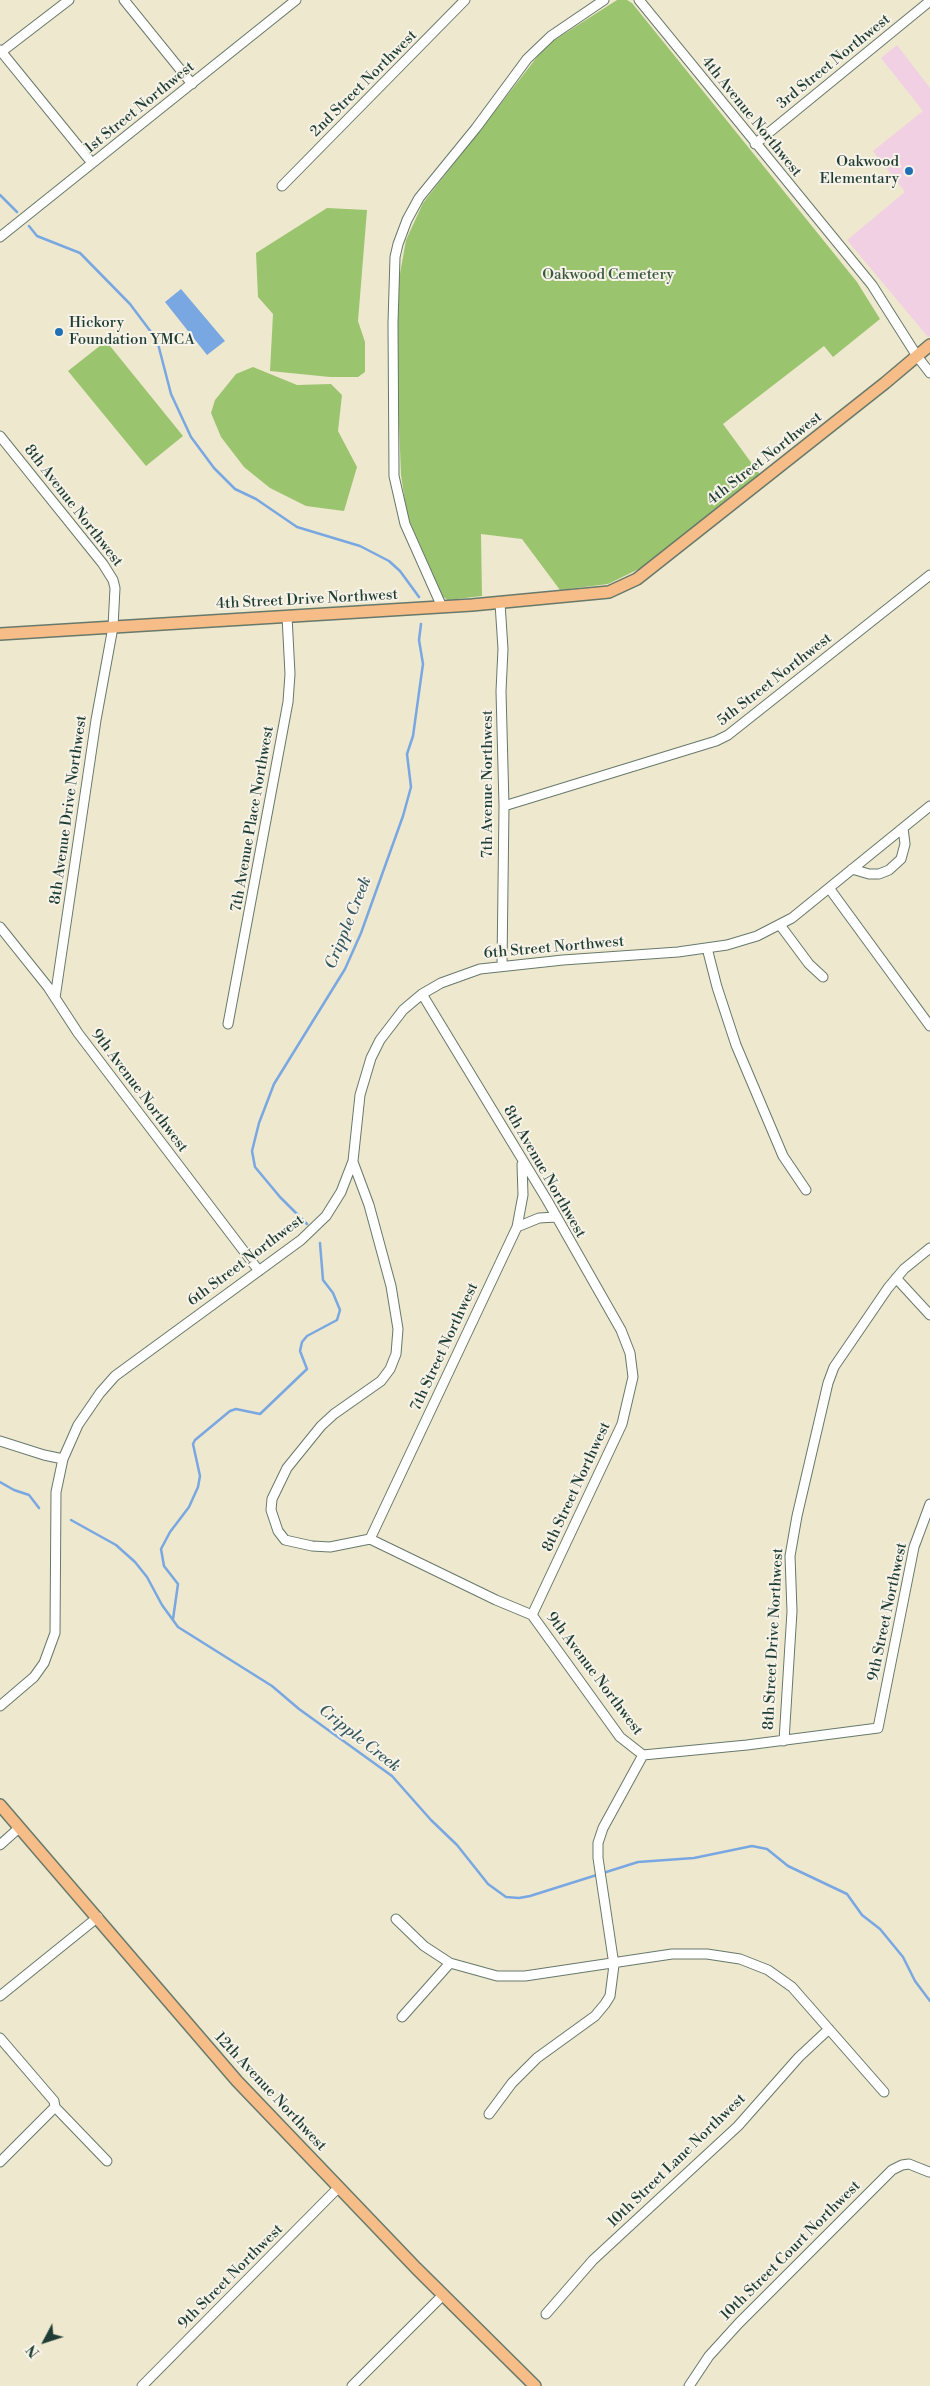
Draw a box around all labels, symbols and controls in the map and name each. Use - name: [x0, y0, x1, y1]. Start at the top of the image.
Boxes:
- street label: 3rd Street Northwest: [774, 11, 894, 113]
- street label: 2nd Street Northwest: [307, 27, 421, 141]
- street label: 4th Avenue Northwest: [697, 53, 805, 181]
- street label: 1st Street Northwest: [82, 58, 198, 158]
- place label: Oakwood Elementary: [820, 153, 899, 188]
- marker: Oakwood Elementary: [903, 165, 915, 177]
- park label: Oakwood Cemetery: [542, 266, 674, 284]
- place label: Hickory Foundation YMCA: [69, 314, 195, 349]
- marker: Hickory Foundation YMCA: [53, 326, 65, 338]
- street label: 4th Street Northwest: [704, 409, 826, 509]
- street label: 8th Avenue Northwest: [20, 441, 126, 571]
- street label: 4th Street Drive Northwest: [216, 586, 398, 614]
- street label: 5th Street Northwest: [714, 630, 836, 730]
- street label: 7th Avenue Northwest: [479, 710, 497, 858]
- street label: 8th Avenue Drive Northwest: [47, 714, 91, 906]
- street label: 7th Avenue Place Northwest: [228, 725, 278, 913]
- water label: Cripple Creek: [322, 874, 376, 972]
- street label: 6th Street Northwest: [483, 933, 625, 963]
- street label: 9th Avenue Northwest: [87, 1026, 191, 1156]
- street label: 8th Avenue Northwest: [499, 1103, 589, 1241]
- street label: 6th Street Northwest: [184, 1211, 308, 1311]
- street label: 7th Street Northwest: [407, 1280, 483, 1414]
- street label: 8th Street Northwest: [539, 1419, 615, 1555]
- street label: 9th Street Northwest: [865, 1541, 911, 1683]
- street label: 8th Street Drive Northwest: [760, 1547, 788, 1731]
- street label: 9th Avenue Northwest: [542, 1609, 646, 1739]
- water label: Cripple Creek: [314, 1701, 404, 1777]
- street label: 12th Avenue Northwest: [210, 2029, 330, 2155]
- street label: 10th Street Lane Northwest: [604, 2090, 750, 2232]
- street label: 10th Street Court Northwest: [717, 2177, 865, 2325]
- street label: 9th Street Northwest: [175, 2221, 287, 2333]
- north arrow: [20, 2316, 70, 2366]
- text: N: [23, 2341, 44, 2361]

